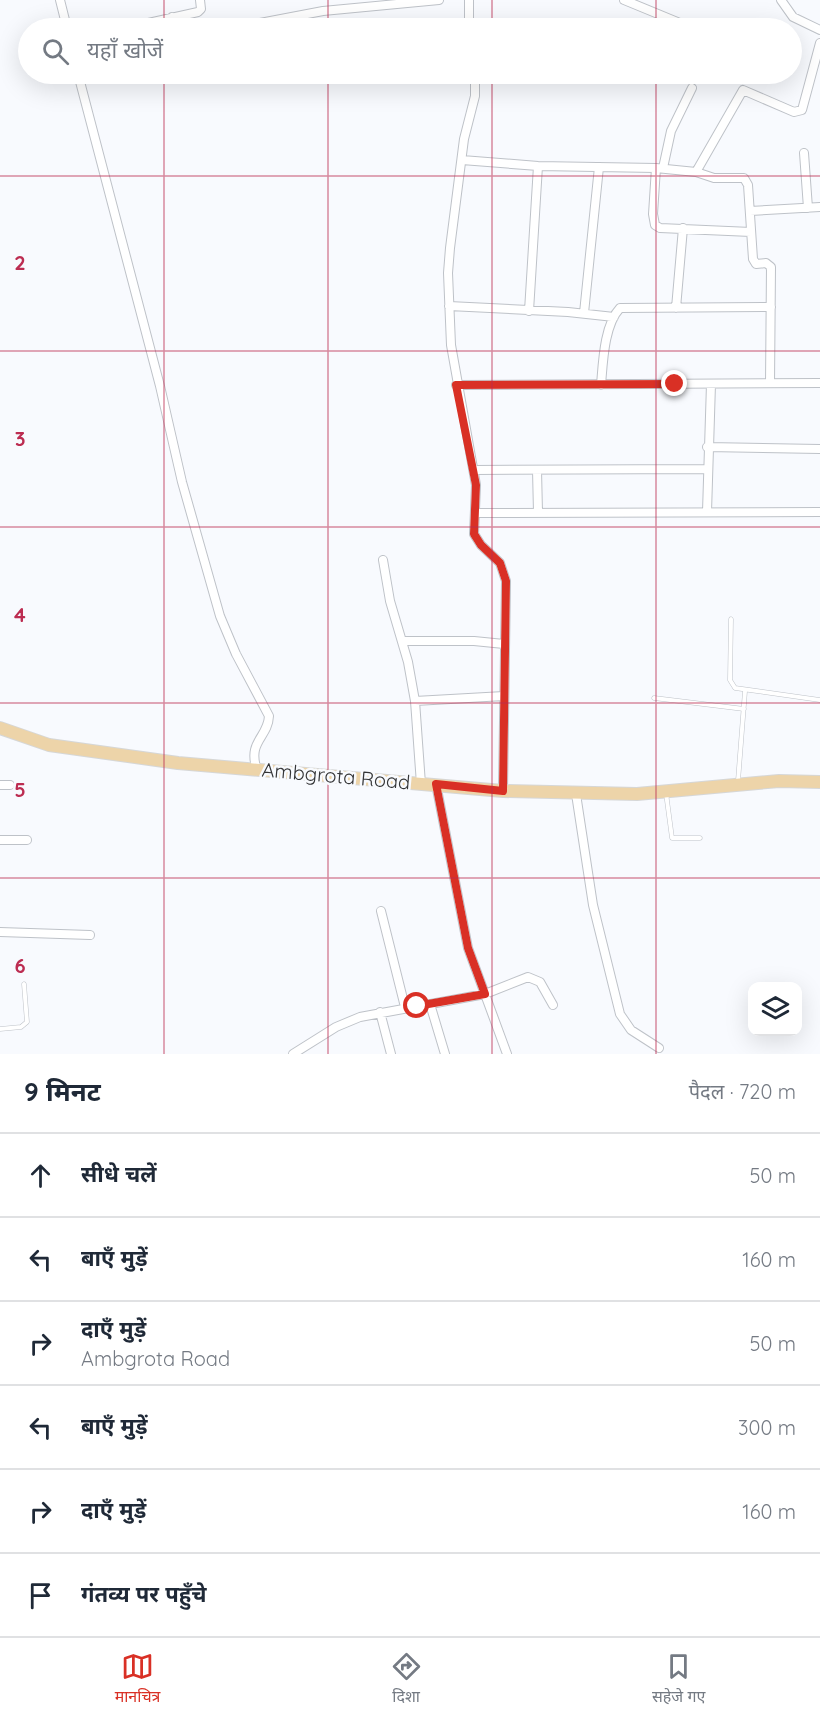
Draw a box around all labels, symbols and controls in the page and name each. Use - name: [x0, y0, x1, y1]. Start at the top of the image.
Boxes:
- search box: [18, 18, 802, 84]
- icon: search: [39, 35, 72, 68]
- text: यहाँ खोजें: [87, 36, 163, 64]
- text: 2: [14, 250, 26, 275]
- route end: [661, 370, 687, 396]
- text: 3: [15, 426, 25, 451]
- text: 4: [14, 602, 26, 627]
- street label: Ambgrota Road: [261, 757, 411, 794]
- text: 5: [14, 777, 26, 802]
- text: 6: [14, 953, 26, 978]
- map controls: [748, 982, 802, 1036]
- button: layers: [748, 982, 802, 1036]
- route start: [403, 992, 429, 1018]
- text: 9 मिनट: [24, 1075, 101, 1108]
- text: पैदल · 720 m: [689, 1079, 796, 1104]
- icon: ahead: [24, 1159, 57, 1192]
- text: सीधे चलें: [81, 1160, 157, 1188]
- text: 50 m: [750, 1163, 796, 1188]
- icon: left: [24, 1243, 57, 1276]
- text: बाएँ मुड़ें: [81, 1244, 147, 1272]
- text: 160 m: [742, 1247, 796, 1272]
- text: दाएँ मुड़ें: [81, 1315, 146, 1343]
- icon: right: [24, 1327, 57, 1360]
- text: 50 m: [750, 1331, 796, 1356]
- text: Ambgrota Road: [81, 1346, 230, 1371]
- icon: left: [24, 1411, 57, 1444]
- text: बाएँ मुड़ें: [81, 1412, 147, 1440]
- text: 300 m: [738, 1415, 796, 1440]
- icon: right: [24, 1495, 57, 1528]
- text: दाएँ मुड़ें: [81, 1496, 146, 1524]
- text: 160 m: [742, 1499, 796, 1524]
- icon: arrive: [24, 1579, 57, 1612]
- text: गंतव्य पर पहुँचे: [81, 1580, 206, 1608]
- tab: मानचित्र: [115, 1650, 160, 1709]
- tab: दिशा: [390, 1650, 423, 1709]
- tab: सहेजे गए: [652, 1650, 705, 1709]

